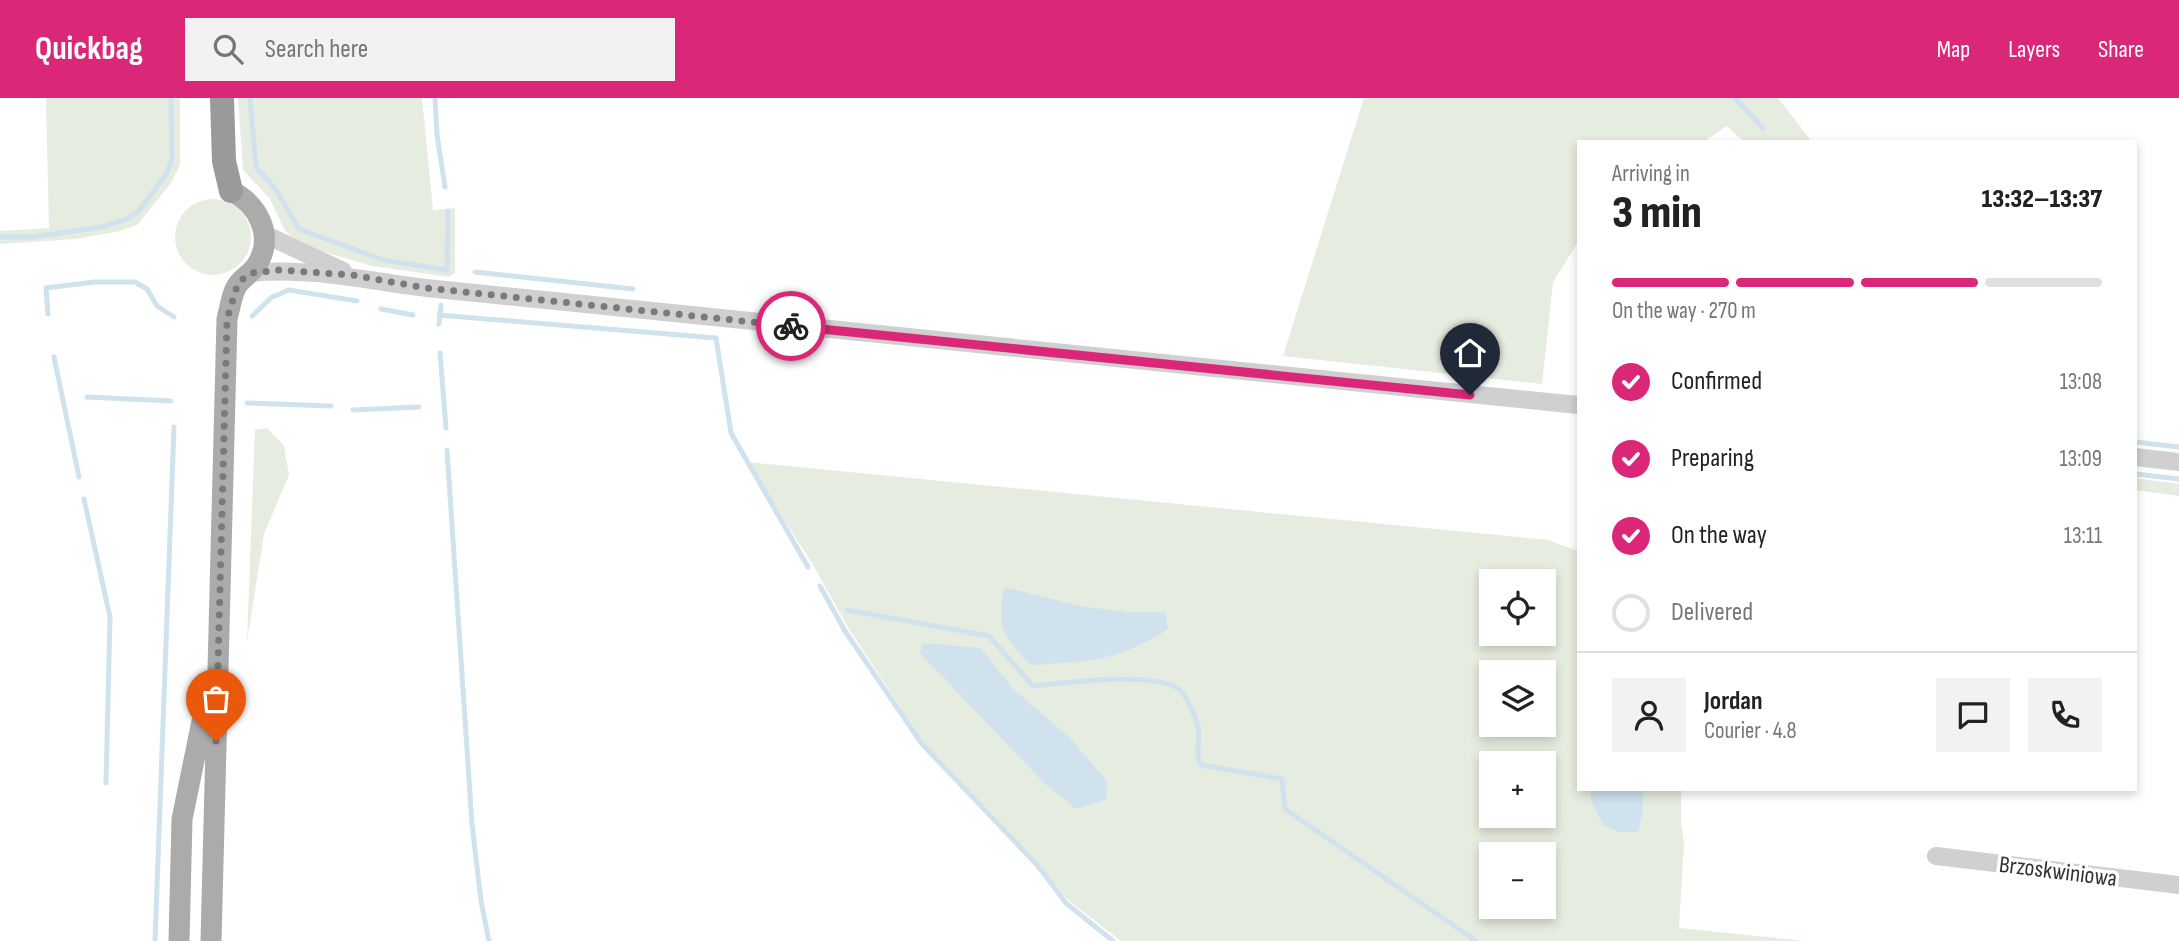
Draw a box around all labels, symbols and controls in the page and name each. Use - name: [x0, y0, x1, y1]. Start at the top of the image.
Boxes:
- search box: [185, 18, 675, 81]
- text: Quickbag: [35, 29, 143, 69]
- icon: search: [209, 30, 247, 68]
- text: Search here: [265, 34, 368, 65]
- text: Map: [1937, 35, 1970, 64]
- text: Layers: [2008, 35, 2060, 64]
- text: Share: [2098, 35, 2144, 64]
- text: Arriving in: [1612, 160, 1690, 188]
- text: 13:32–13:37: [1982, 184, 2102, 215]
- text: 3 min: [1612, 186, 1702, 241]
- courier: [756, 291, 826, 361]
- text: On the way · 270 m: [1612, 297, 1756, 325]
- icon: bike: [772, 307, 810, 345]
- pin: [1440, 323, 1500, 395]
- icon: home: [1451, 334, 1489, 372]
- icon: check: [1612, 363, 1650, 401]
- text: Confirmed: [1671, 366, 1762, 397]
- text: 13:08: [2060, 368, 2102, 396]
- icon: check: [1612, 440, 1650, 478]
- text: Preparing: [1671, 443, 1754, 474]
- text: 13:09: [2060, 445, 2102, 473]
- icon: check: [1612, 517, 1650, 555]
- text: On the way: [1671, 520, 1767, 551]
- text: 13:11: [2064, 522, 2102, 550]
- map controls: [1479, 569, 1556, 919]
- button: locate: [1479, 569, 1556, 646]
- text: Delivered: [1671, 597, 1753, 628]
- button: layers: [1479, 660, 1556, 737]
- pin: [186, 669, 246, 741]
- button: person: [1612, 678, 1686, 752]
- button: chat: [1936, 678, 2010, 752]
- button: phone: [2028, 678, 2102, 752]
- icon: bag: [197, 680, 235, 718]
- text: Jordan: [1704, 686, 1762, 717]
- text: Courier · 4.8: [1704, 717, 1797, 745]
- button: +: [1479, 751, 1556, 828]
- button: −: [1479, 842, 1556, 919]
- street label: Brzoskwiniowa: [1997, 850, 2119, 893]

